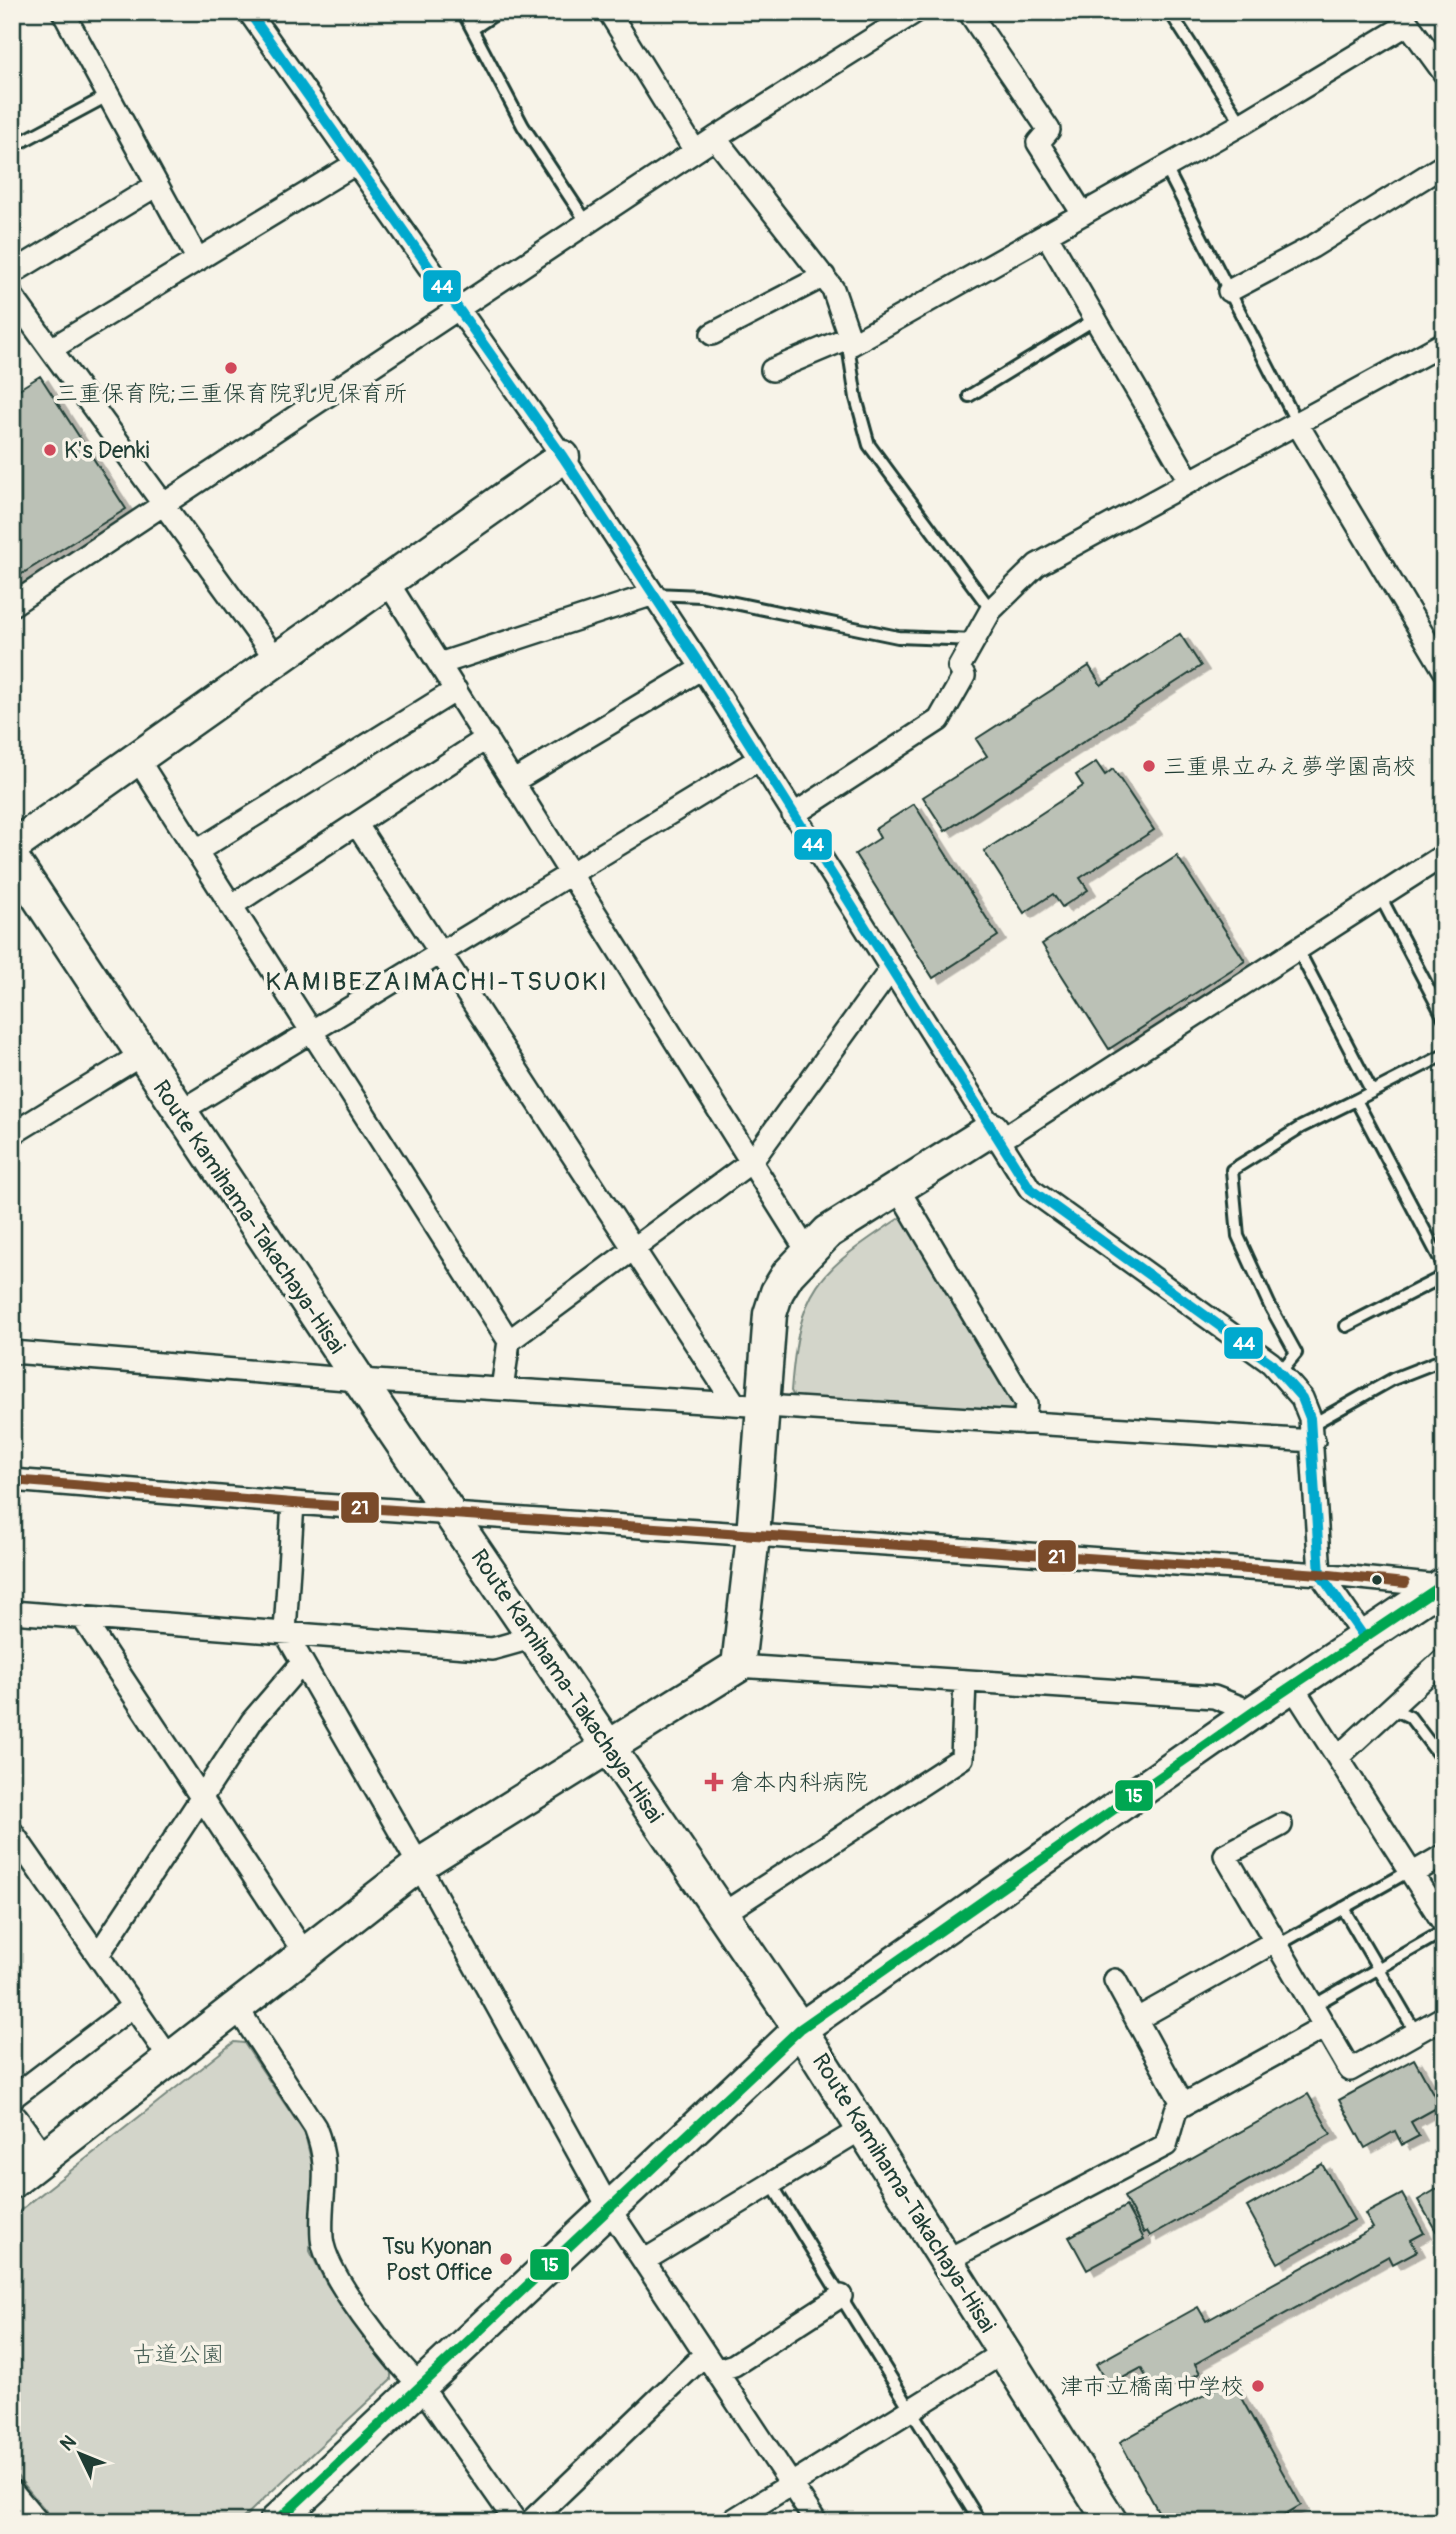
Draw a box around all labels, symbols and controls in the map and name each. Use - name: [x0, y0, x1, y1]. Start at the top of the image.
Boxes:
- line badge: 44: [422, 269, 462, 303]
- text: 44: [431, 275, 453, 299]
- marker: 三重保育院;三重保育院乳児保育所: [223, 360, 239, 376]
- place label: 三重保育院;三重保育院乳児保育所: [55, 379, 407, 408]
- place label: K's Denki: [64, 436, 150, 465]
- marker: K's Denki: [42, 442, 58, 458]
- place label: 三重県立みえ夢学園高校: [1163, 752, 1416, 781]
- marker: 三重県立みえ夢学園高校: [1141, 758, 1157, 774]
- line badge: 44: [793, 828, 833, 861]
- text: 44: [802, 833, 824, 857]
- district label: KAMIBEZAIMACHI-TSUOKI: [265, 966, 609, 998]
- street label: Route Kamihama-Takachaya-Hisai: [146, 1075, 352, 1359]
- line badge: 44: [1223, 1326, 1264, 1360]
- text: 44: [1233, 1332, 1255, 1356]
- line badge: 21: [340, 1491, 380, 1524]
- text: 21: [351, 1496, 369, 1520]
- line badge: 21: [1037, 1539, 1077, 1573]
- street label: Route Kamihama-Takachaya-Hisai: [464, 1544, 670, 1828]
- text: 21: [1048, 1545, 1066, 1569]
- unlabelled marker: [1370, 1573, 1384, 1587]
- place label: 倉本内科病院: [730, 1768, 868, 1797]
- marker: 倉本内科病院: [704, 1772, 724, 1792]
- line badge: 15: [1114, 1779, 1154, 1812]
- text: 15: [1125, 1784, 1143, 1808]
- street label: Route Kamihama-Takachaya-Hisai: [806, 2048, 1002, 2338]
- place label: Tsu Kyonan Post Office: [382, 2232, 493, 2287]
- line badge: 15: [529, 2248, 570, 2281]
- marker: Tsu Kyonan Post Office: [498, 2251, 514, 2267]
- text: 15: [541, 2253, 559, 2277]
- park label: 古道公園: [132, 2340, 224, 2369]
- place label: 津市立橋南中学校: [1060, 2372, 1244, 2401]
- marker: 津市立橋南中学校: [1250, 2378, 1266, 2394]
- north arrow: [46, 2418, 116, 2488]
- text: N: [55, 2430, 82, 2456]

